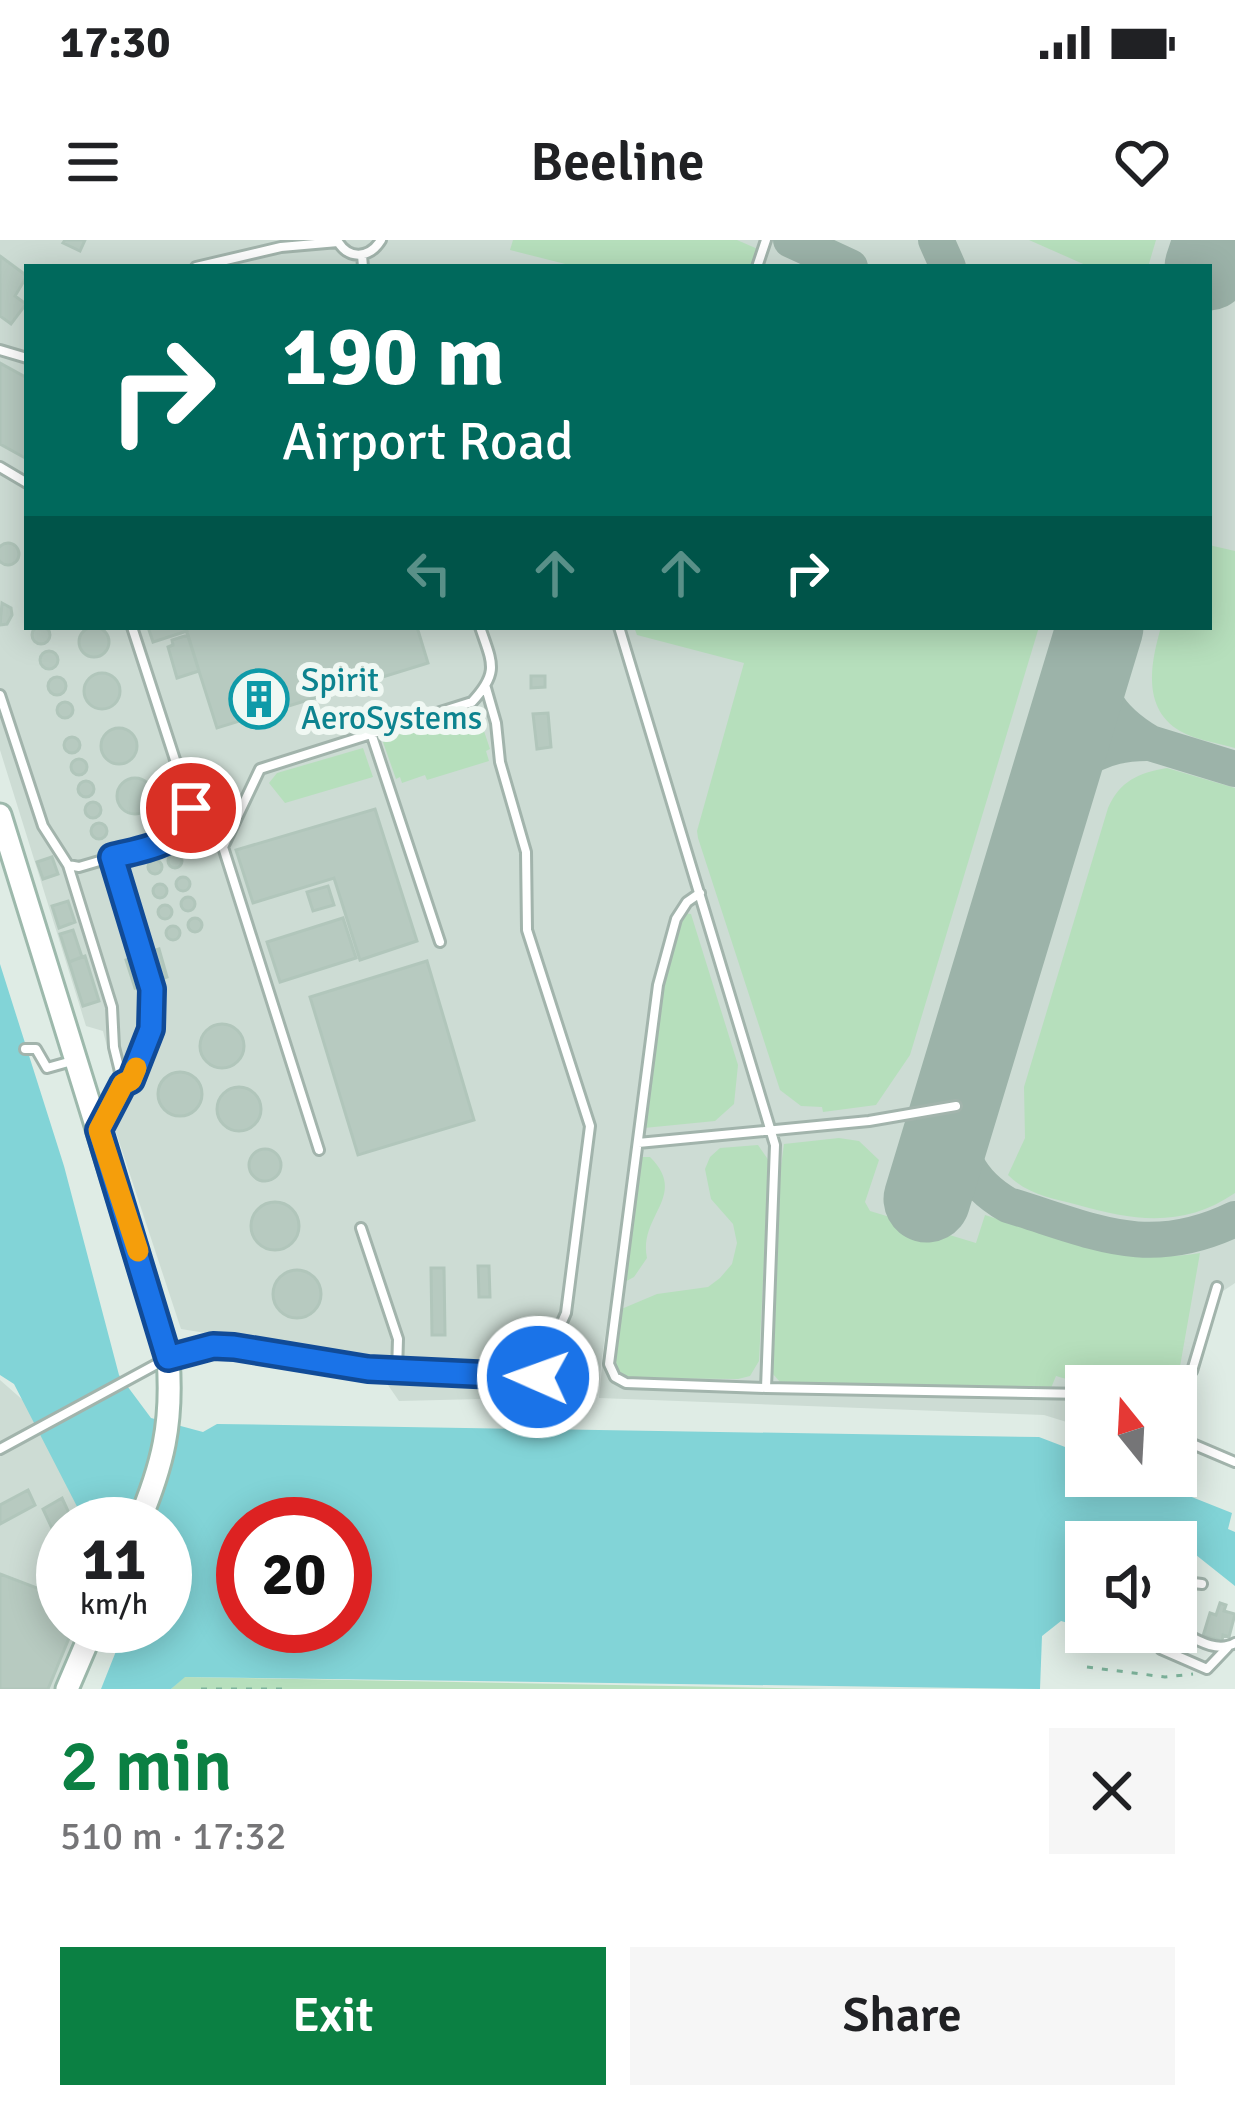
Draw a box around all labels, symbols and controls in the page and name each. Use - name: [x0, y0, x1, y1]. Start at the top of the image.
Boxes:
- text: 17:30: [60, 15, 170, 70]
- icon: menu: [60, 129, 126, 195]
- text: Beeline: [530, 129, 705, 196]
- icon: heart: [1109, 129, 1175, 195]
- text: 190 m: [282, 305, 504, 409]
- icon: right: [84, 312, 240, 468]
- text: Airport Road: [282, 408, 574, 475]
- icon: left: [396, 540, 462, 606]
- icon: ahead: [522, 540, 588, 606]
- icon: ahead: [648, 540, 714, 606]
- icon: right: [774, 540, 840, 606]
- place label: Spirit AeroSystems: [301, 660, 482, 739]
- building icon: Spirit AeroSystems: [228, 668, 290, 730]
- pin: [140, 757, 242, 859]
- icon: arrive: [158, 775, 224, 841]
- position arrow: [475, 1314, 601, 1440]
- north arrow: [1065, 1365, 1197, 1497]
- map controls: [1065, 1365, 1197, 1653]
- speed limit sign: 20: [216, 1497, 372, 1653]
- button: sound: [1065, 1521, 1197, 1653]
- text: 11: [82, 1523, 146, 1597]
- text: km/h: [80, 1586, 148, 1623]
- text: 2 min: [60, 1722, 232, 1811]
- button: close: [1049, 1728, 1175, 1854]
- text: 510 m · 17:32: [60, 1812, 287, 1860]
- button: Exit: [60, 1947, 606, 2085]
- button: Share: [630, 1947, 1175, 2085]

